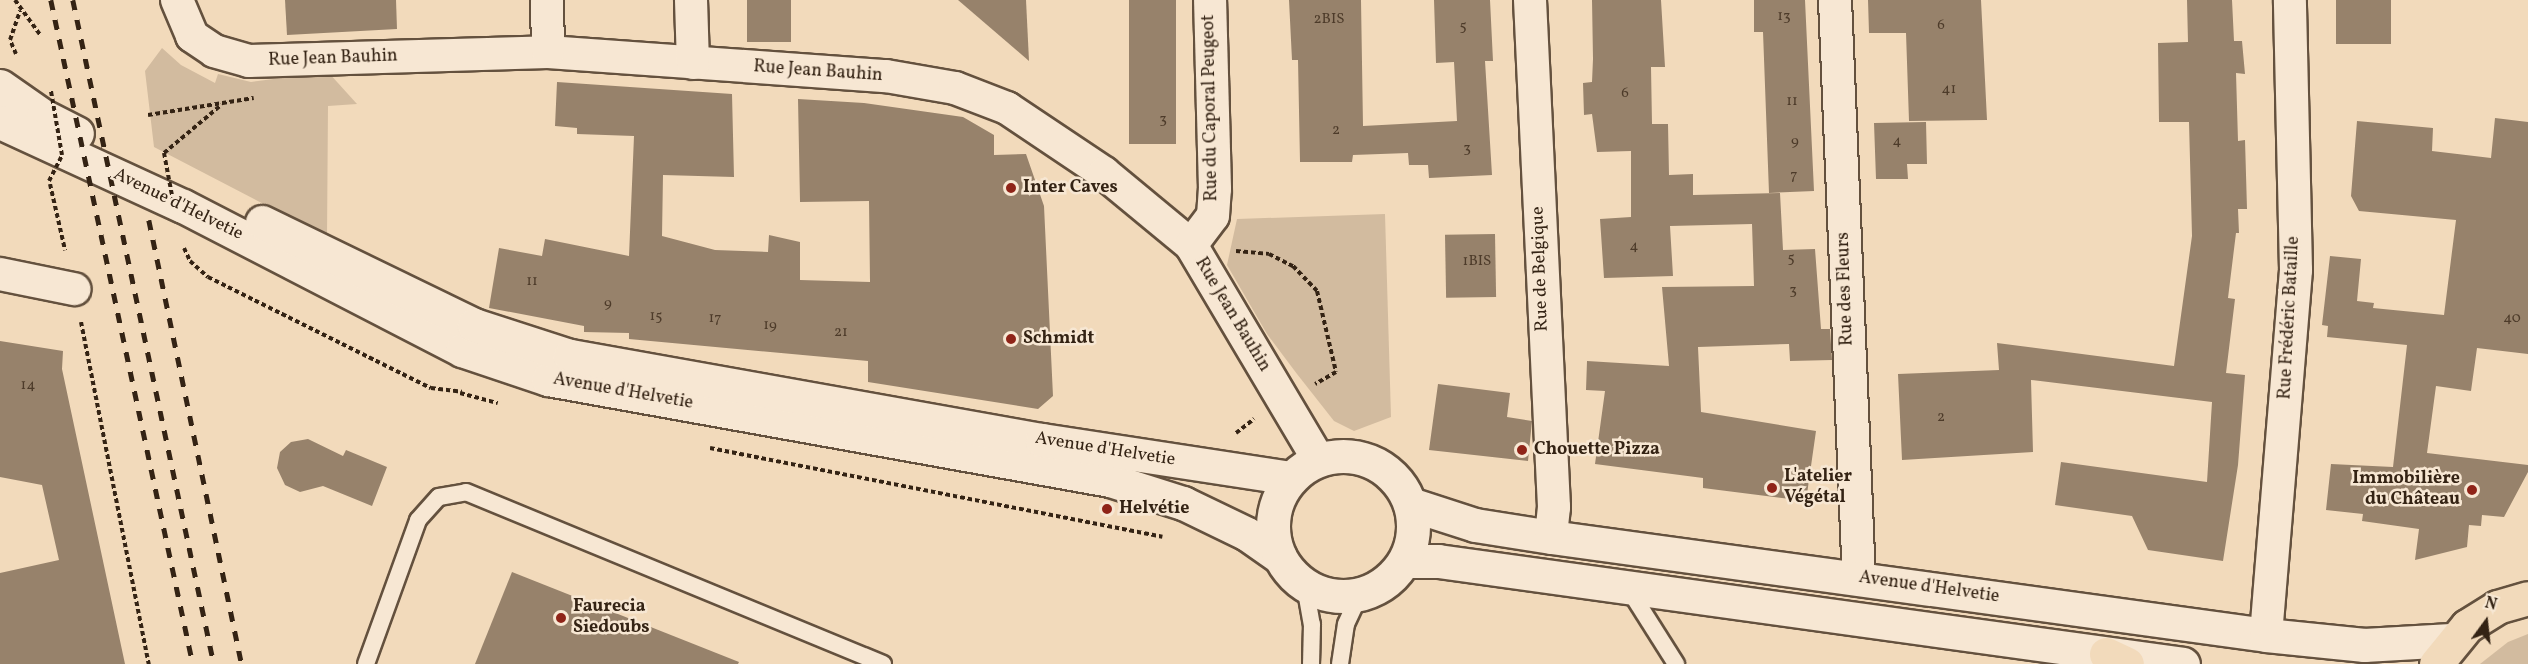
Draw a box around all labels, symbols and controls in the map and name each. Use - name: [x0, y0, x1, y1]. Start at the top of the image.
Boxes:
- house number: 13: [1777, 8, 1791, 26]
- house number: 2BIS: [1314, 11, 1344, 29]
- street label: Rue du Caporal Peugeot: [1199, 14, 1223, 202]
- house number: 6: [1937, 17, 1945, 35]
- house number: 5: [1459, 18, 1467, 36]
- street label: Rue Jean Bauhin: [268, 46, 398, 72]
- street label: Rue Jean Bauhin: [753, 57, 883, 87]
- house number: 41: [1942, 81, 1956, 99]
- house number: 6: [1621, 85, 1629, 103]
- house number: 11: [1786, 93, 1798, 111]
- house number: 3: [1159, 111, 1167, 129]
- house number: 2: [1332, 122, 1340, 140]
- house number: 9: [1791, 133, 1799, 151]
- house number: 4: [1893, 133, 1901, 151]
- house number: 3: [1463, 140, 1471, 158]
- street label: Avenue d'Helvetie: [110, 164, 246, 246]
- house number: 7: [1790, 167, 1798, 185]
- place label: Inter Caves: [1023, 177, 1118, 199]
- marker: Inter Caves: [1004, 181, 1018, 195]
- street label: Rue de Belgique: [1528, 206, 1554, 332]
- street label: Rue des Fleurs: [1833, 232, 1859, 346]
- street label: Rue Frédéric Bataille: [2275, 236, 2305, 400]
- house number: 4: [1630, 238, 1638, 256]
- house number: 5: [1787, 250, 1795, 268]
- house number: 1BIS: [1463, 253, 1491, 271]
- street label: Rue Jean Bauhin: [1189, 254, 1275, 376]
- house number: 11: [526, 273, 538, 291]
- house number: 3: [1789, 282, 1797, 300]
- house number: 9: [604, 295, 612, 313]
- house number: 15: [649, 308, 663, 326]
- house number: 17: [708, 310, 722, 328]
- house number: 40: [2503, 310, 2521, 328]
- house number: 19: [763, 317, 777, 335]
- house number: 21: [834, 324, 848, 342]
- place label: Schmidt: [1023, 328, 1094, 350]
- marker: Schmidt: [1004, 332, 1018, 346]
- street label: Avenue d'Helvetie: [551, 369, 695, 415]
- house number: 14: [21, 377, 35, 395]
- house number: 2: [1937, 409, 1945, 427]
- street label: Avenue d'Helvetie: [1033, 428, 1177, 472]
- place label: Chouette Pizza: [1534, 439, 1660, 461]
- marker: Chouette Pizza: [1515, 443, 1529, 457]
- place label: L'atelier Végétal: [1784, 467, 1852, 510]
- place label: Immobilière du Château: [2352, 469, 2460, 512]
- marker: L'atelier Végétal: [1765, 481, 1779, 495]
- marker: Immobilière du Château: [2465, 483, 2479, 497]
- place label: Helvétie: [1119, 498, 1189, 520]
- marker: Helvétie: [1100, 502, 1114, 516]
- street label: Avenue d'Helvetie: [1857, 567, 2001, 609]
- north arrow: [2456, 592, 2516, 652]
- text: N: [2482, 592, 2499, 617]
- place label: Faurecia Siedoubs: [573, 597, 650, 640]
- marker: Faurecia Siedoubs: [554, 611, 568, 625]

